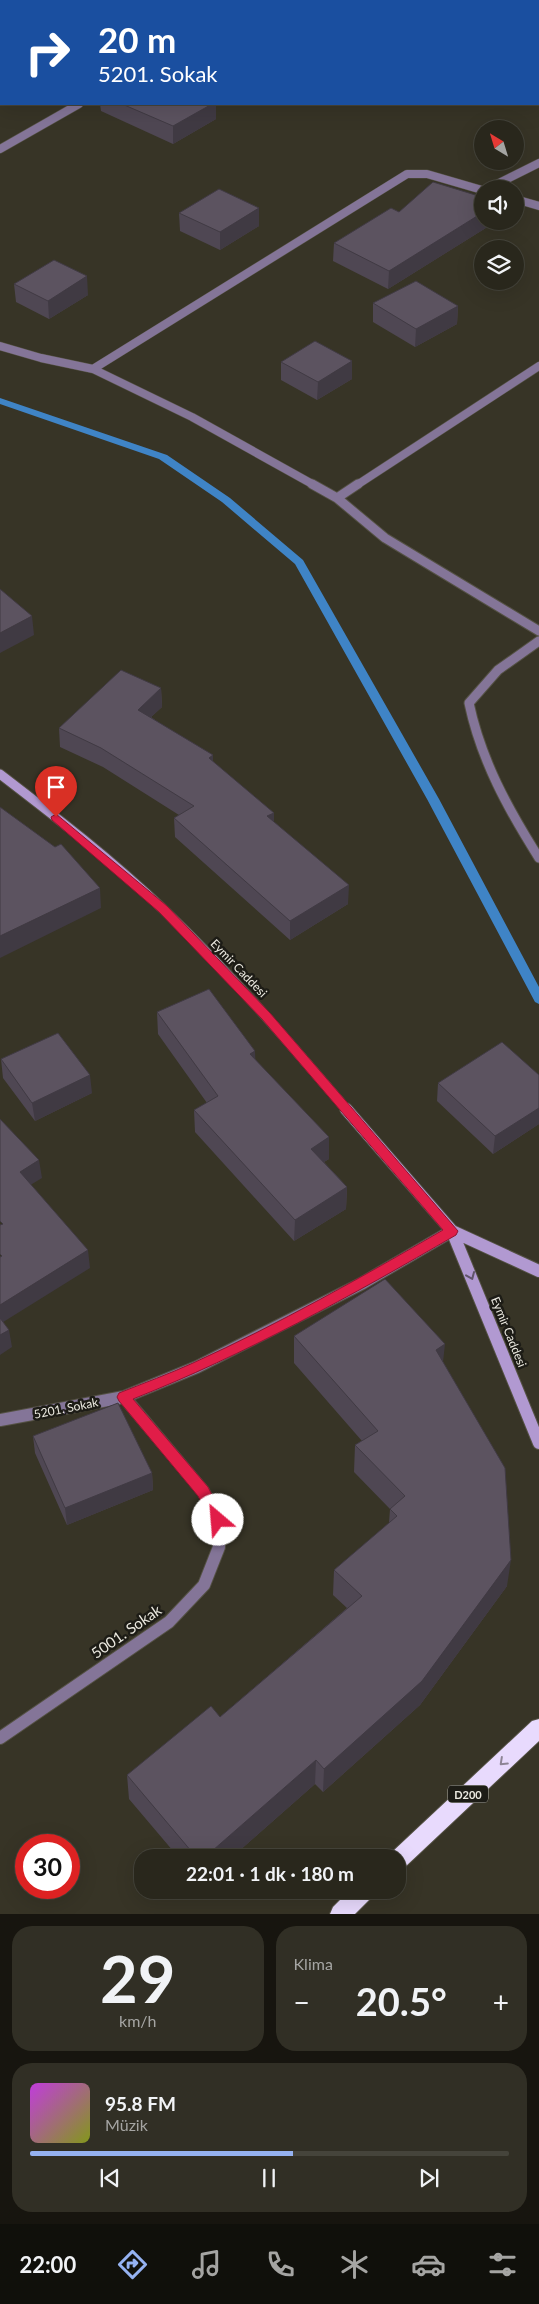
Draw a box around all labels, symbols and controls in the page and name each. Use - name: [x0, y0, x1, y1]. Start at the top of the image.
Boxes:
- text: 20 m: [98, 18, 176, 60]
- icon: right: [15, 20, 80, 85]
- text: 5201. Sokak: [98, 60, 218, 87]
- north arrow: [474, 120, 524, 170]
- map controls: [474, 120, 524, 290]
- button: sound: [474, 180, 524, 230]
- button: layers: [474, 240, 524, 290]
- pin: [35, 766, 77, 817]
- icon: arrive: [42, 773, 70, 801]
- street label: Eymir Caddesi: [208, 936, 270, 1000]
- one-way arrow: [464, 1271, 475, 1280]
- street label: Eymir Caddesi: [488, 1295, 530, 1370]
- street label: 5201. Sokak: [33, 1394, 100, 1422]
- position arrow: [191, 1493, 243, 1545]
- street label: 5001. Sokak: [87, 1600, 165, 1662]
- one-way arrow: [500, 1756, 509, 1765]
- road number: D200: [448, 1786, 488, 1802]
- speed limit sign: 30: [15, 1834, 80, 1899]
- text: 22:01 · 1 dk · 180 m: [186, 1862, 354, 1885]
- text: 29: [100, 1939, 175, 2017]
- text: Klima: [294, 1954, 333, 1973]
- text: 20.5°: [356, 1978, 447, 2024]
- text: −: [294, 1985, 310, 2019]
- text: +: [493, 1985, 509, 2019]
- text: km/h: [119, 2011, 156, 2030]
- text: 95.8 FM: [105, 2092, 176, 2115]
- text: Müzik: [105, 2115, 148, 2134]
- icon: previous: [96, 2164, 124, 2192]
- icon: pause: [255, 2164, 283, 2192]
- icon: next: [415, 2164, 443, 2192]
- icon: directions: [115, 2247, 150, 2282]
- icon: music: [189, 2247, 224, 2282]
- icon: phone: [263, 2247, 298, 2282]
- icon: climate: [337, 2247, 372, 2282]
- icon: car: [411, 2247, 446, 2282]
- icon: filters: [485, 2247, 520, 2282]
- text: 22:00: [19, 2251, 76, 2278]

